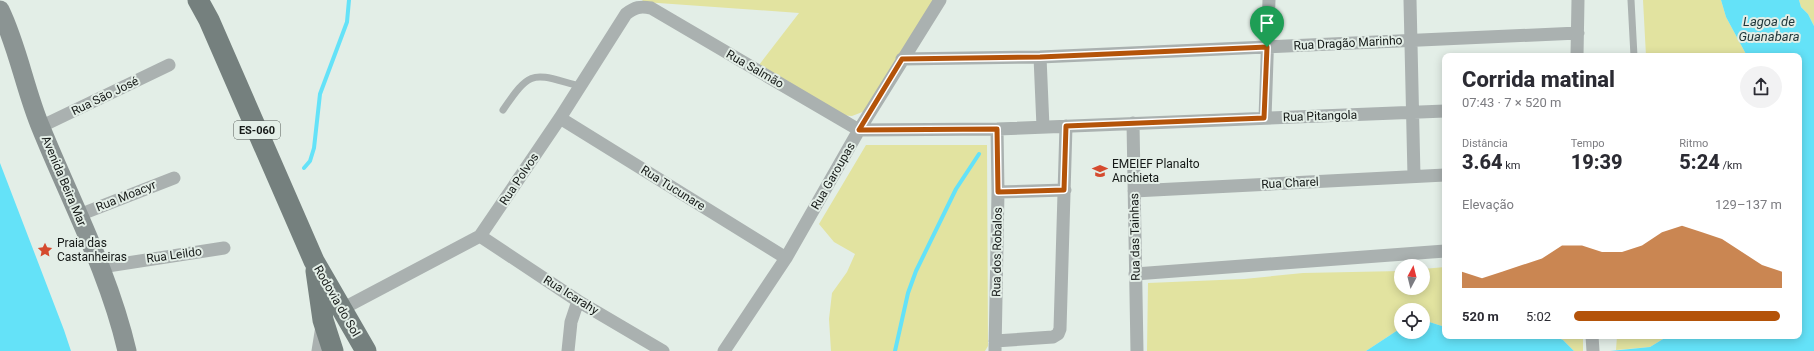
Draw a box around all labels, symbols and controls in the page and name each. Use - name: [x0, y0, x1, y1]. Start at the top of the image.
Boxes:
- pin: [1250, 6, 1284, 47]
- icon: arrive: [1256, 12, 1278, 34]
- water label: Lagoa de Guanabara: [1738, 14, 1800, 44]
- street label: Rua Dragão Marinho: [1293, 33, 1403, 53]
- street label: Rua Salmão: [724, 47, 786, 91]
- button: share: [1740, 66, 1782, 108]
- text: Corrida matinal: [1462, 67, 1615, 92]
- street label: Rua São José: [69, 74, 141, 118]
- text: 07:43 · 7 × 520 m: [1462, 95, 1561, 110]
- street label: Rua Pitangola: [1283, 108, 1357, 124]
- road number: ES-060: [234, 121, 280, 139]
- street label: Avenida Beira Mar: [39, 134, 89, 228]
- text: Distância: [1462, 137, 1508, 150]
- text: Tempo: [1571, 137, 1605, 150]
- text: Ritmo: [1679, 137, 1708, 150]
- street label: Rua Garoupas: [808, 140, 858, 212]
- street label: Rua Polvos: [497, 150, 541, 208]
- text: 3.64: [1462, 150, 1503, 174]
- text: 19:39: [1571, 150, 1623, 174]
- text: 5:24: [1679, 150, 1720, 174]
- place label: EMEIEF Planalto Anchieta: [1112, 157, 1200, 185]
- text: km: [1503, 159, 1520, 172]
- text: /km: [1720, 159, 1742, 172]
- school or university icon: EMEIEF Planalto Anchieta: [1091, 162, 1109, 180]
- street label: Rua Tucunare: [638, 163, 708, 213]
- street label: Rua Charel: [1261, 174, 1319, 192]
- street label: Rua Moacyr: [94, 178, 158, 214]
- street label: Rua das Tainhas: [1127, 193, 1143, 281]
- text: Elevação: [1462, 197, 1514, 212]
- text: 129–137 m: [1715, 197, 1782, 212]
- street label: Rua dos Robalos: [989, 207, 1005, 297]
- place label: Praia das Castanheiras: [57, 236, 127, 264]
- place icon: Praia das Castanheiras: [36, 241, 54, 259]
- street label: Rua Leildo: [145, 244, 203, 266]
- north arrow: [1394, 259, 1430, 295]
- map controls: [1394, 259, 1430, 339]
- street label: Rodovia do Sol: [311, 263, 363, 339]
- street label: Rua Icarahy: [541, 273, 601, 318]
- button: locate: [1394, 303, 1430, 339]
- text: 520 m: [1462, 309, 1499, 324]
- text: 5:02: [1526, 309, 1551, 324]

